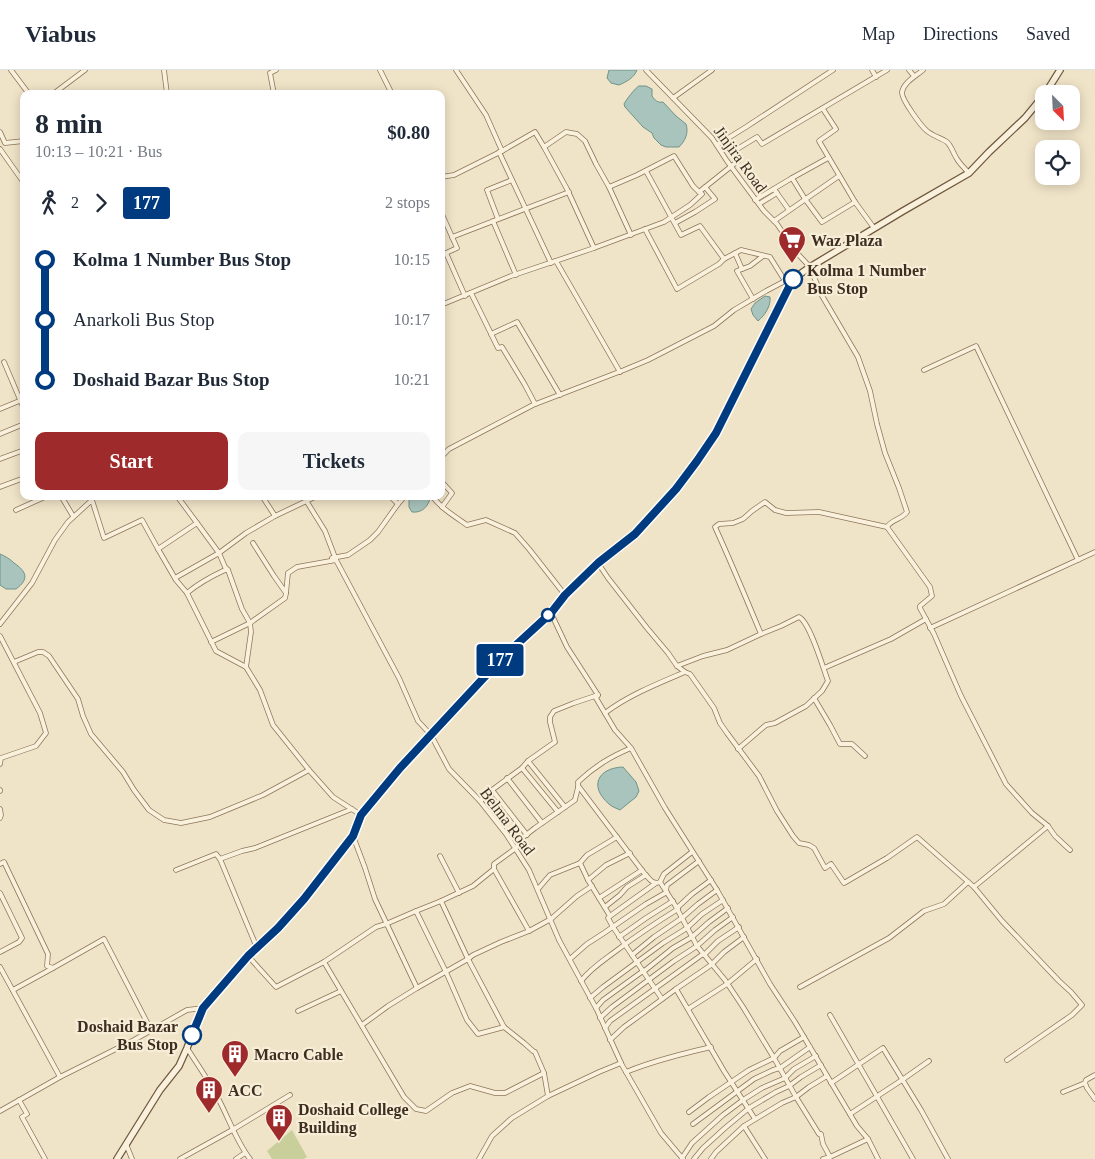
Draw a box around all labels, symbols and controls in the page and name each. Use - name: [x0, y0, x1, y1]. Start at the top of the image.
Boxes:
- text: Viabus: [25, 21, 96, 47]
- text: Map: [862, 24, 895, 44]
- text: Directions: [923, 24, 998, 44]
- text: Saved: [1026, 24, 1070, 44]
- north arrow: [1035, 85, 1080, 130]
- map controls: [1035, 85, 1080, 185]
- text: 8 min: [35, 108, 103, 139]
- text: $0.80: [387, 122, 430, 143]
- street label: Jinjira Road: [710, 123, 770, 196]
- button: locate: [1035, 140, 1080, 185]
- text: 10:13 – 10:21 · Bus: [35, 143, 162, 160]
- icon: walk: [35, 189, 63, 217]
- icon: forward: [87, 189, 115, 217]
- text: 177: [133, 193, 160, 213]
- text: 2: [71, 194, 79, 211]
- text: 2 stops: [385, 194, 430, 211]
- supermarket icon: Waz Plaza: [777, 225, 807, 264]
- place label: Waz Plaza: [811, 232, 883, 249]
- text: Kolma 1 Number Bus Stop: [73, 249, 291, 270]
- text: 10:15: [394, 251, 430, 268]
- place label: Kolma 1 Number Bus Stop: [807, 262, 926, 298]
- marker: Kolma 1 Number Bus Stop: [783, 269, 803, 289]
- text: Anarkoli Bus Stop: [73, 309, 214, 330]
- text: 10:17: [394, 311, 430, 328]
- text: Doshaid Bazar Bus Stop: [73, 369, 270, 390]
- text: 10:21: [394, 371, 430, 388]
- button: Start: [35, 432, 228, 490]
- button: Tickets: [238, 432, 430, 490]
- unlabelled marker: [541, 608, 555, 622]
- line badge: 177: [471, 644, 529, 676]
- text: 177: [487, 650, 514, 670]
- street label: Belma Road: [477, 784, 538, 858]
- place label: Doshaid Bazar Bus Stop: [77, 1018, 178, 1054]
- marker: Doshaid Bazar Bus Stop: [182, 1025, 202, 1045]
- building icon: Macro Cable: [220, 1039, 250, 1078]
- place label: Macro Cable: [254, 1046, 343, 1063]
- building icon: ACC: [194, 1075, 224, 1114]
- place label: ACC: [228, 1082, 263, 1099]
- place label: Doshaid College Building: [298, 1101, 409, 1137]
- building icon: Doshaid College Building: [264, 1103, 294, 1142]

